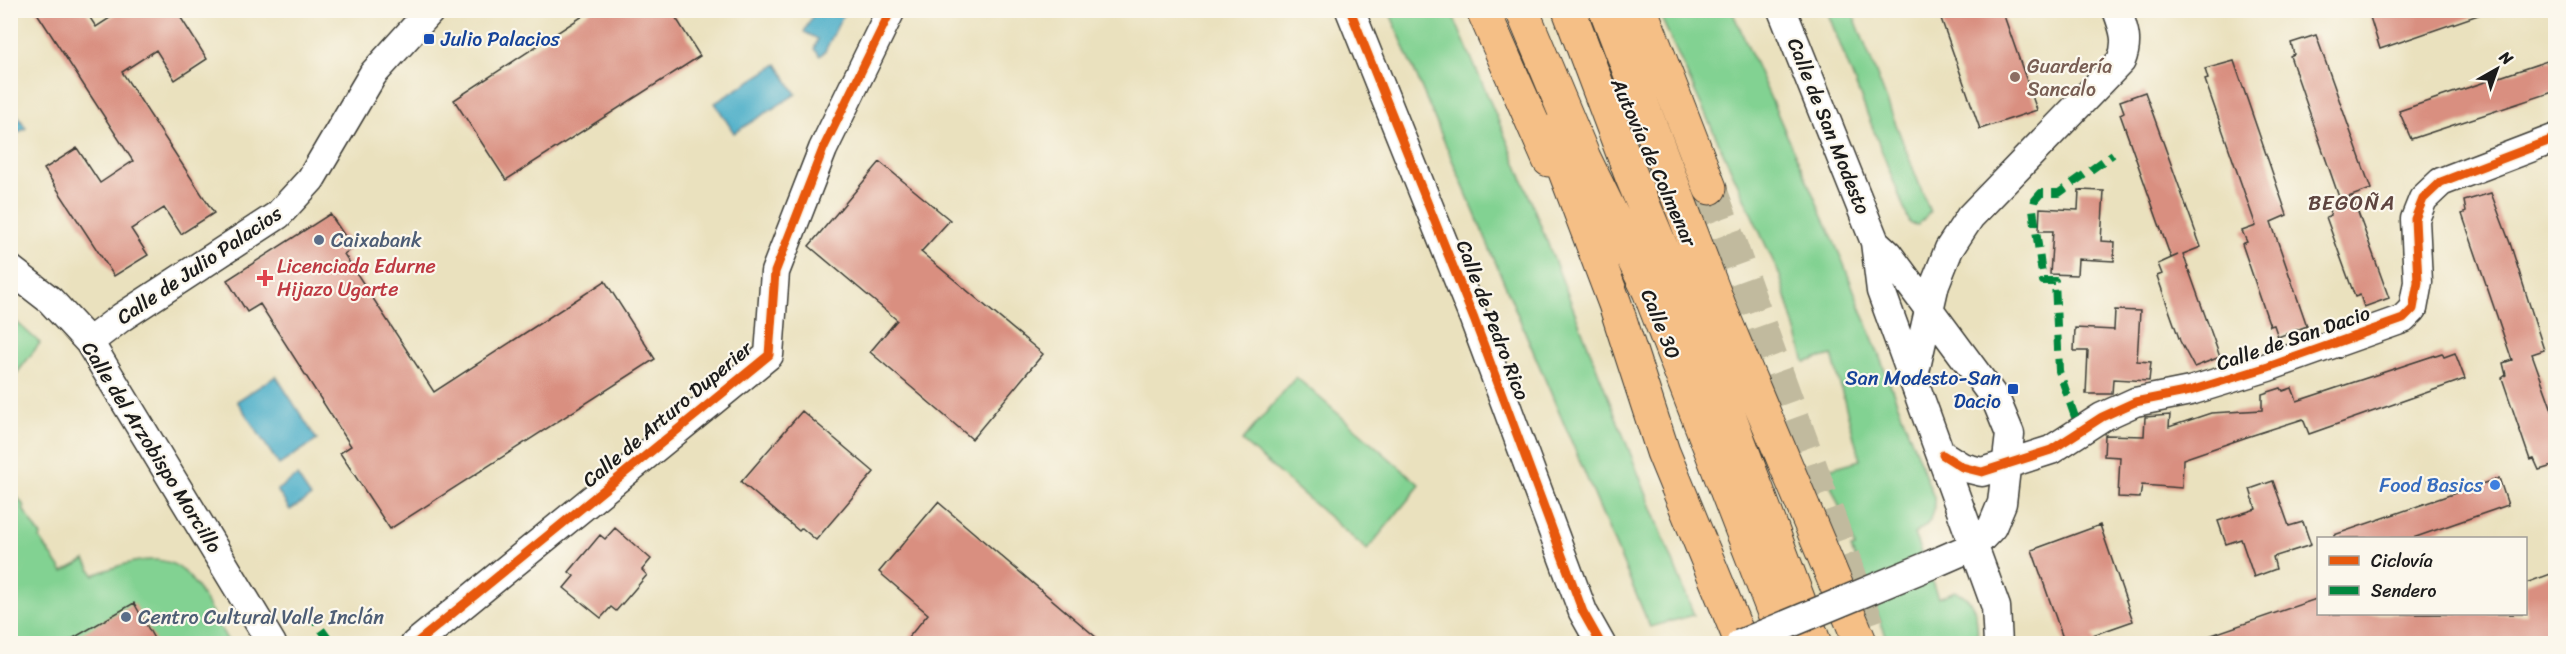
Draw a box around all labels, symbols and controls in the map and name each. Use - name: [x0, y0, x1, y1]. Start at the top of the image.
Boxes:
- place label: Julio Palacios: [440, 22, 561, 57]
- marker: Julio Palacios: [422, 32, 436, 46]
- street label: Calle de San Modesto: [1777, 33, 1880, 220]
- north arrow: [2467, 39, 2527, 99]
- text: N: [2492, 43, 2521, 73]
- place label: Guardería Sancalo: [2027, 49, 2112, 107]
- marker: Guardería Sancalo: [2008, 70, 2022, 84]
- street label: Autovía de Colmenar: [1600, 71, 1707, 254]
- district label: BEGOÑA: [2308, 184, 2396, 222]
- street label: Calle de Julio Palacios: [109, 196, 290, 334]
- place label: Caixabank: [331, 223, 422, 258]
- marker: Caixabank: [312, 233, 326, 247]
- street label: Calle de Pedro Rico: [1446, 235, 1539, 405]
- place label: Licenciada Edurne Hijazo Ugarte: [277, 249, 436, 307]
- marker: Licenciada Edurne Hijazo Ugarte: [258, 271, 272, 285]
- street label: Calle 30: [1631, 284, 1690, 365]
- street label: Calle de San Dacio: [2211, 296, 2375, 381]
- street label: Calle de Arturo Duperier: [574, 332, 761, 497]
- street label: Calle del Arzobispo Morcillo: [72, 334, 231, 560]
- place label: San Modesto-San Dacio: [1845, 361, 2001, 419]
- marker: San Modesto-San Dacio: [2006, 382, 2020, 396]
- place label: Food Basics: [2379, 468, 2484, 503]
- marker: Food Basics: [2488, 478, 2502, 492]
- legend: [2317, 537, 2527, 615]
- text: Ciclovía: [2371, 545, 2433, 577]
- text: Sendero: [2371, 575, 2436, 607]
- place label: Centro Cultural Valle Inclán: [138, 600, 384, 635]
- marker: Centro Cultural Valle Inclán: [119, 610, 133, 624]

